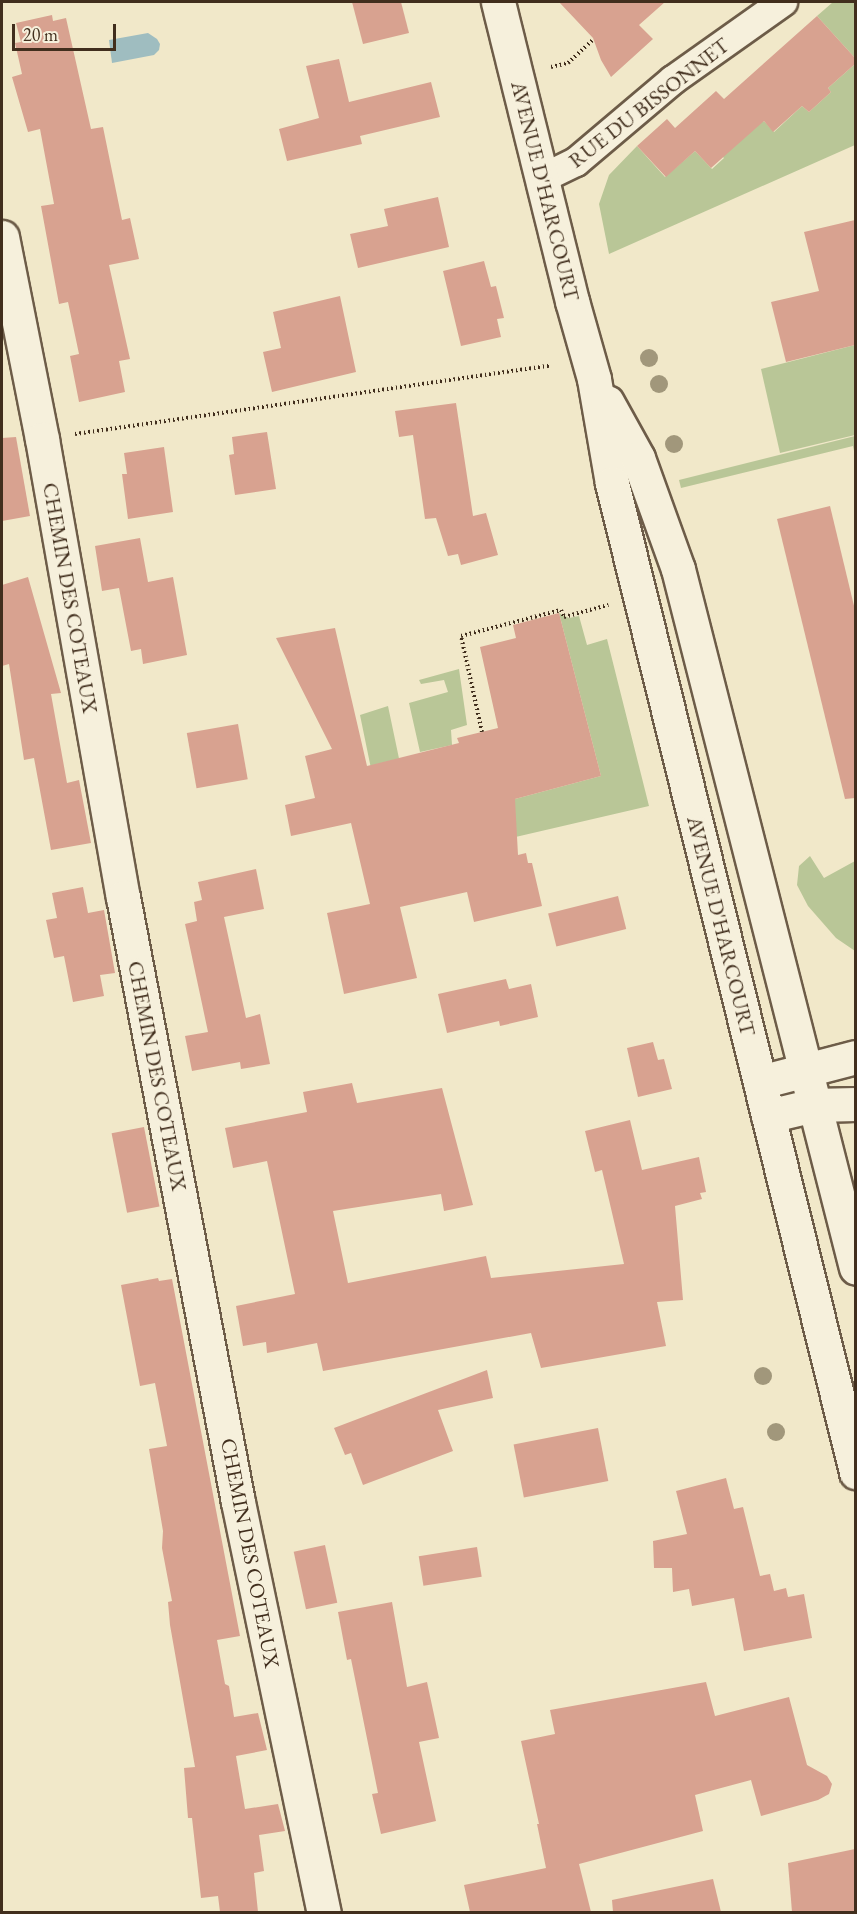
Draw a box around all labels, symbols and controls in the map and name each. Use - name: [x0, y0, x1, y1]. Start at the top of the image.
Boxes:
- scale bar: [15, 12, 118, 50]
- text: 20 m: [23, 23, 58, 46]
- street label: RUE DU BISSONNET: [564, 33, 734, 173]
- street label: AVENUE D'HARCOURT: [505, 78, 585, 304]
- street label: CHEMIN DES COTEAUX: [37, 481, 103, 715]
- street label: AVENUE D'HARCOURT: [681, 813, 761, 1039]
- street label: CHEMIN DES COTEAUX: [122, 959, 192, 1193]
- street label: CHEMIN DES COTEAUX: [215, 1436, 285, 1670]

